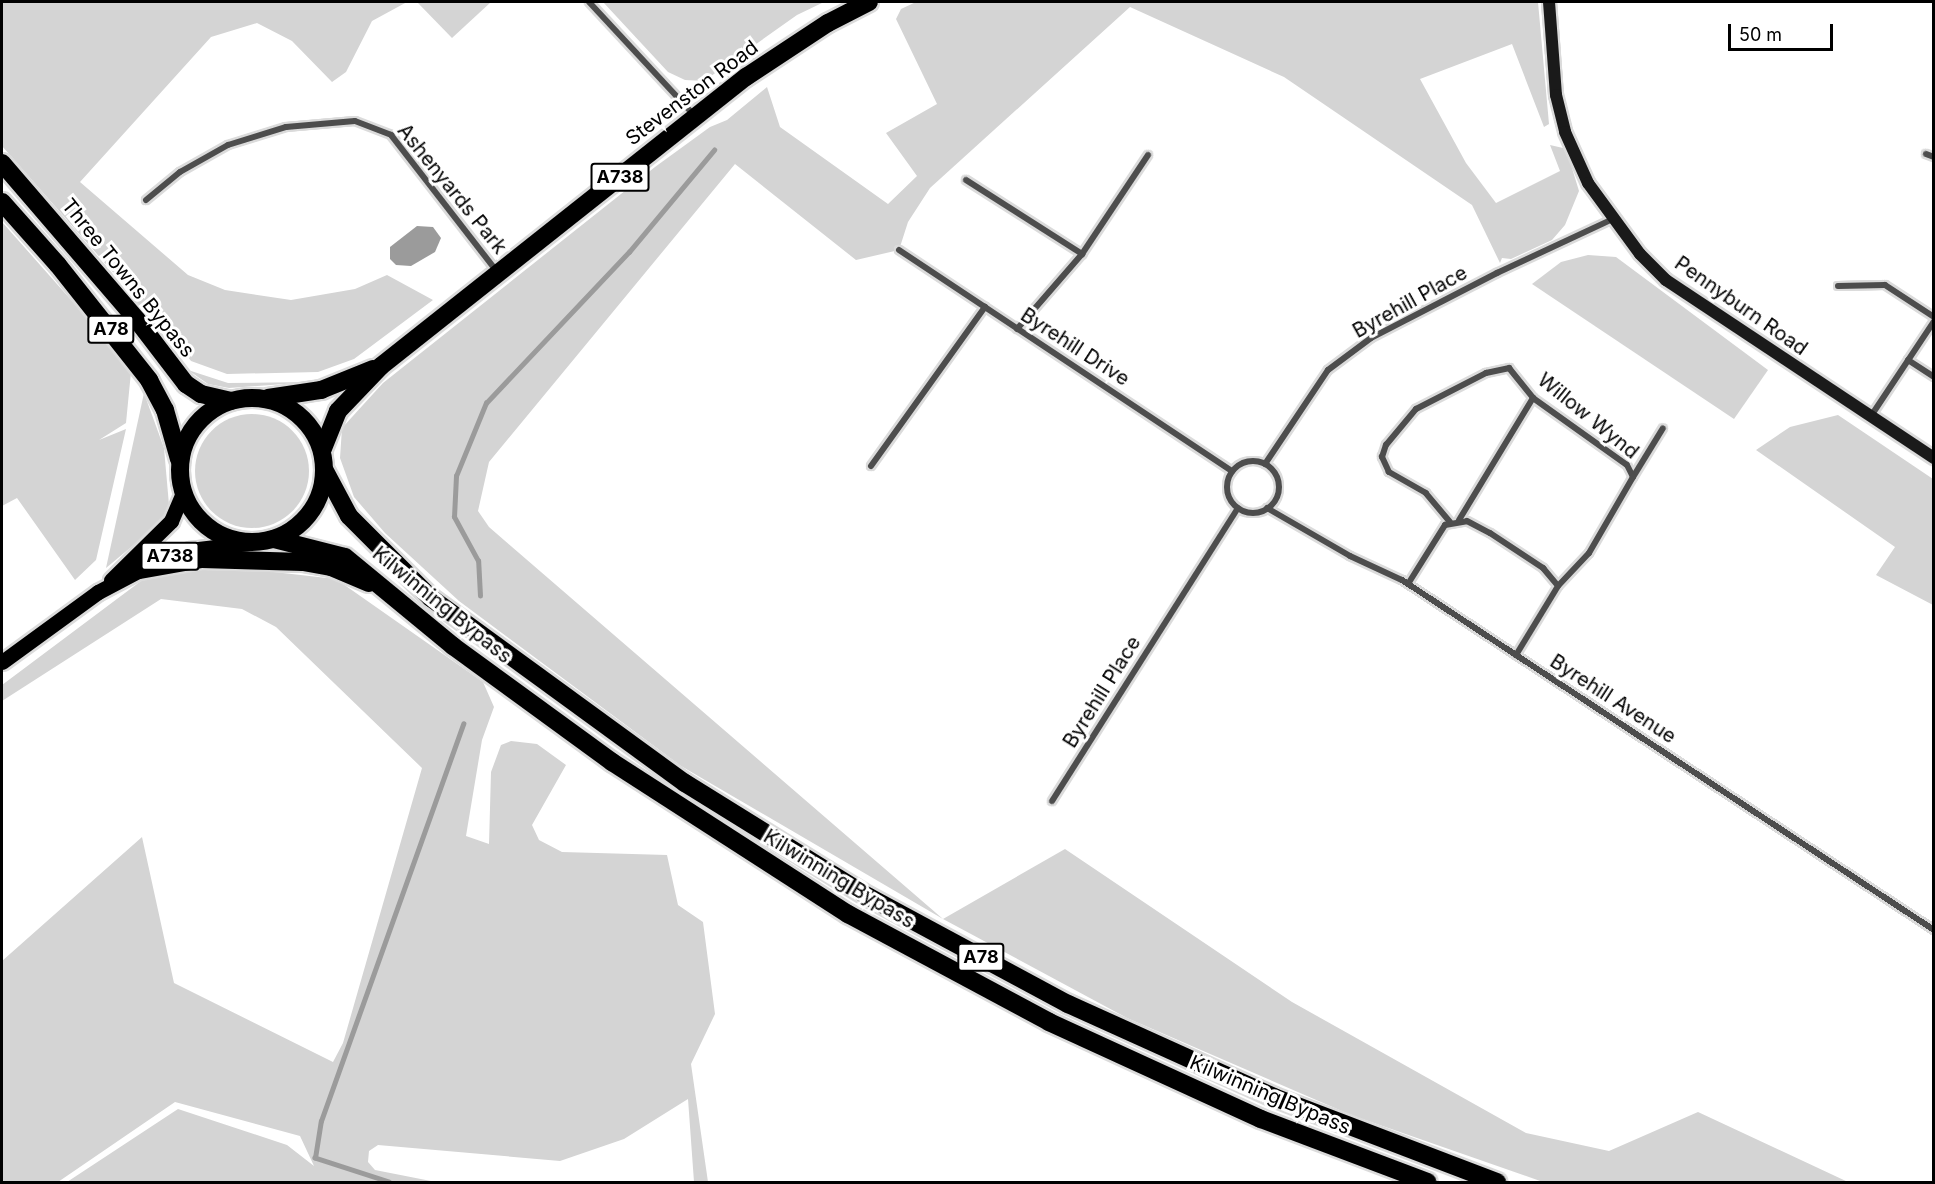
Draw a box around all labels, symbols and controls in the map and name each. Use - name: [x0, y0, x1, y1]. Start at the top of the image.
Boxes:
- scale bar: [1731, 12, 1836, 50]
- text: 50 m: [1739, 24, 1782, 45]
- street label: Stevenston Road: [621, 35, 763, 151]
- street label: Ashenyards Park: [392, 119, 512, 259]
- road number: A738: [590, 162, 650, 192]
- street label: Three Towns Bypass: [57, 194, 199, 362]
- street label: Pennyburn Road: [1670, 251, 1812, 361]
- street label: Byrehill Place: [1349, 261, 1471, 343]
- street label: Byrehill Drive: [1016, 303, 1134, 391]
- road number: A78: [87, 314, 135, 344]
- street label: Willow Wynd: [1533, 368, 1643, 464]
- road number: A738: [140, 541, 200, 571]
- street label: Kilwinning Bypass: [368, 542, 516, 668]
- street label: Byrehill Place: [1058, 632, 1146, 752]
- street label: Byrehill Avenue: [1545, 649, 1681, 749]
- street label: Kilwinning Bypass: [759, 824, 919, 934]
- road number: A78: [957, 942, 1005, 972]
- street label: Kilwinning Bypass: [1186, 1050, 1354, 1140]

